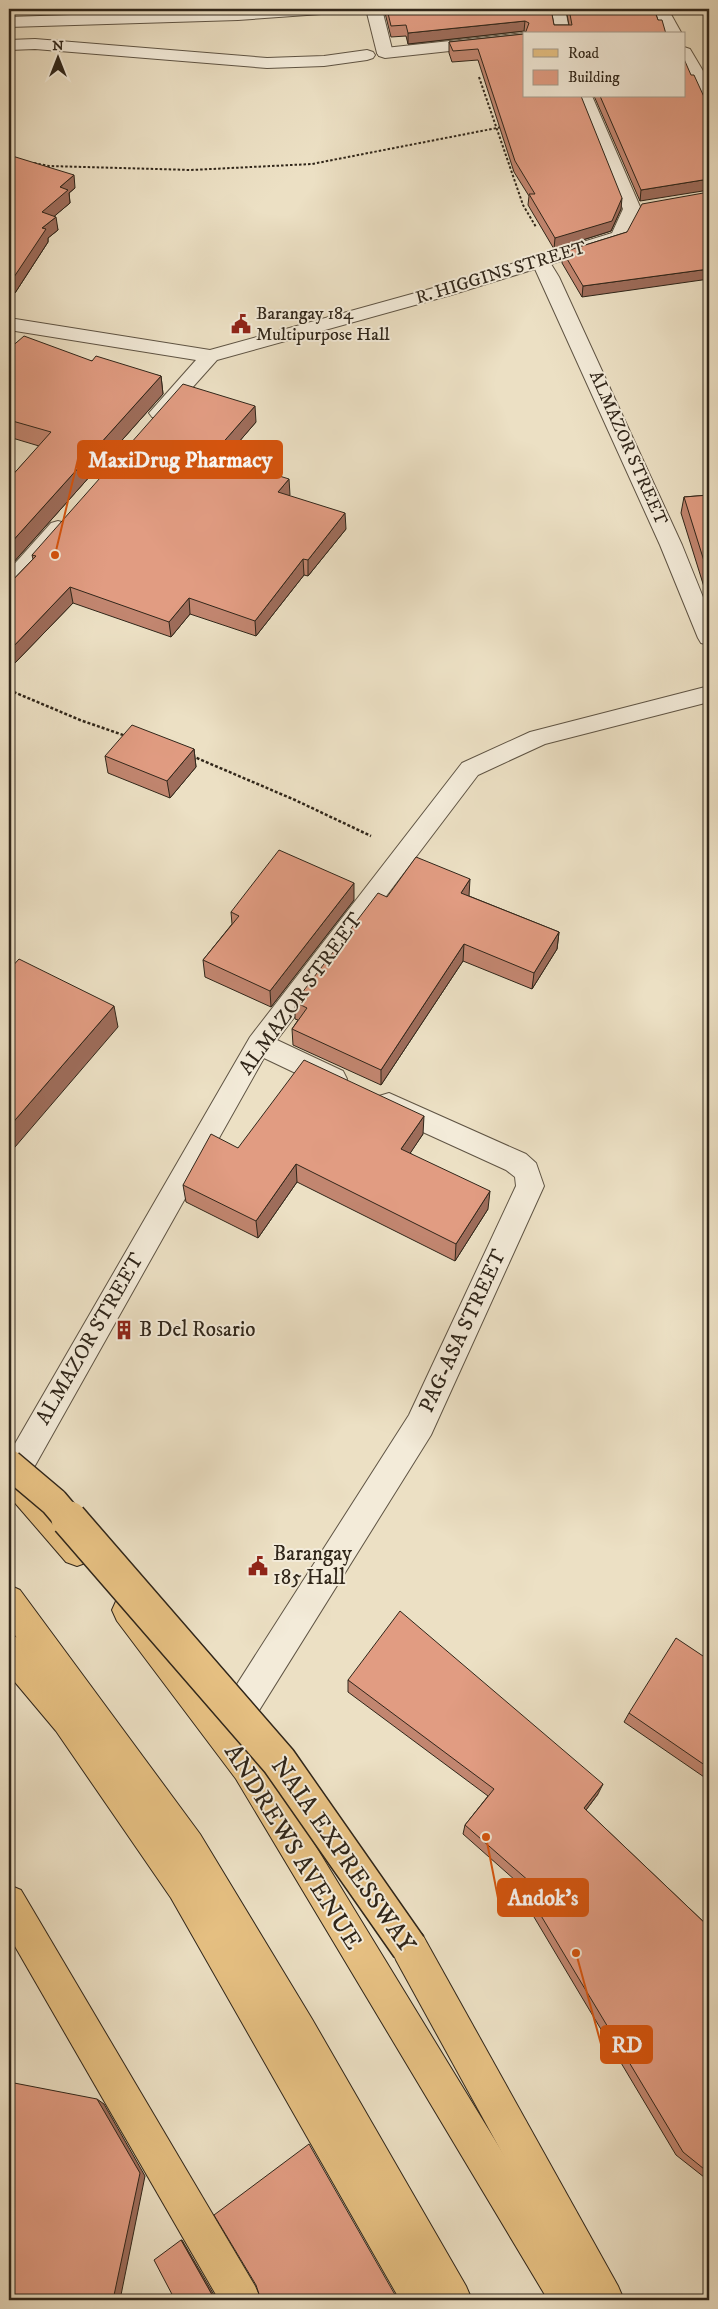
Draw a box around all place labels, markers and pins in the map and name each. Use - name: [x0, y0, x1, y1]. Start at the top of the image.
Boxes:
- place label: Barangay 184 Multipurpose Hall: [256, 303, 390, 346]
- public building icon: Barangay 184 Multipurpose Hall: [230, 313, 252, 335]
- callout: MaxiDrug Pharmacy: [78, 441, 282, 478]
- place label: B Del Rosario: [139, 1317, 255, 1343]
- building icon: B Del Rosario: [113, 1319, 135, 1341]
- place label: Barangay 185 Hall: [273, 1541, 353, 1591]
- public building icon: Barangay 185 Hall: [247, 1555, 269, 1577]
- callout: Andok's: [498, 1879, 588, 1916]
- callout: RD: [601, 2026, 652, 2063]

